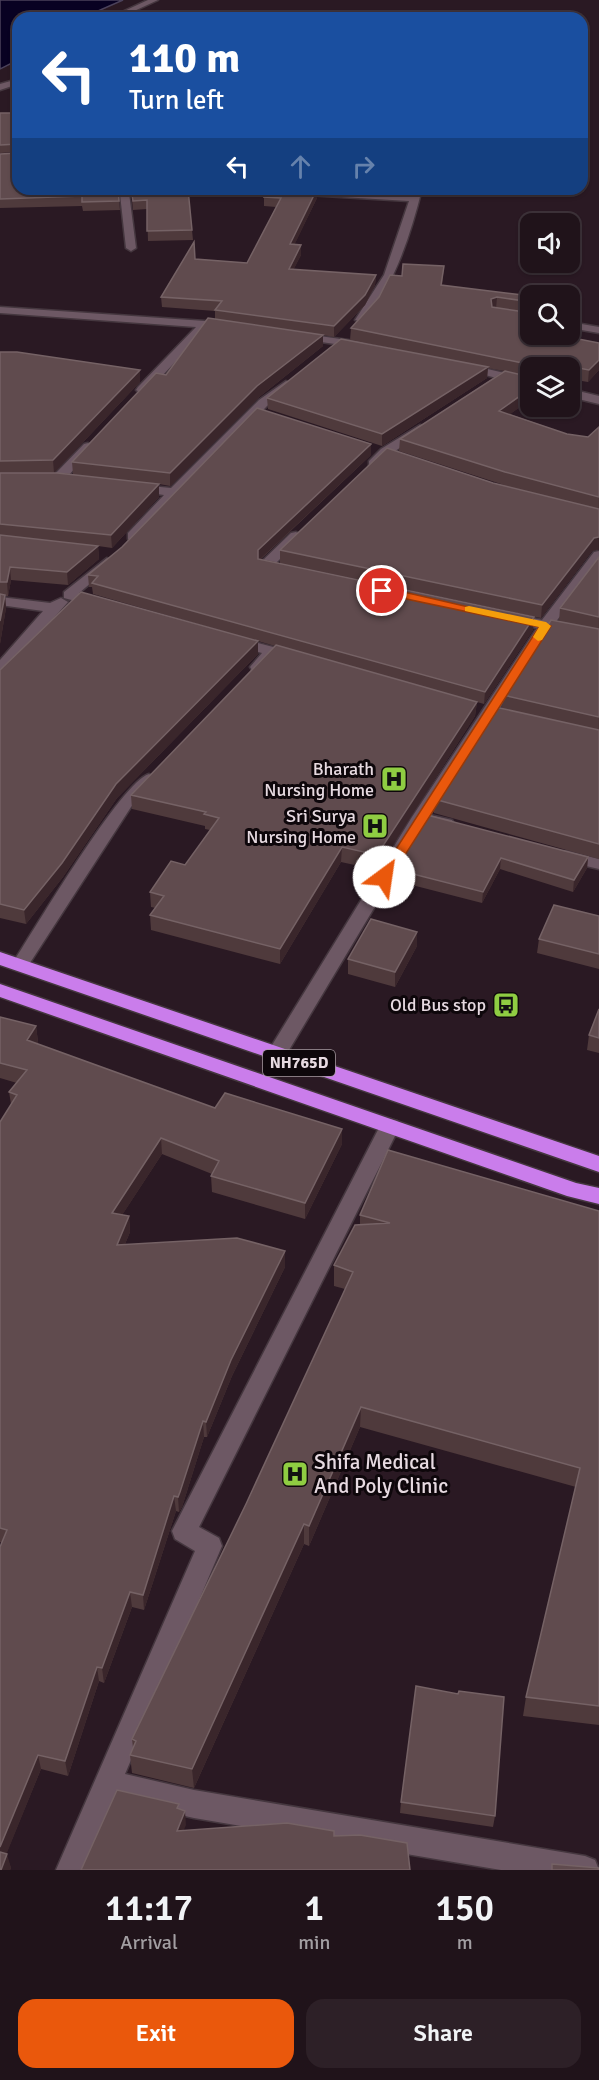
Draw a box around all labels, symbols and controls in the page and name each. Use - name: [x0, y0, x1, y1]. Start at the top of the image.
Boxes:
- text: 110 m: [129, 33, 240, 84]
- icon: left: [30, 36, 108, 114]
- text: Turn left: [129, 84, 224, 117]
- icon: left: [221, 150, 254, 183]
- icon: ahead: [284, 150, 317, 183]
- icon: right: [347, 150, 380, 183]
- map controls: [520, 213, 580, 417]
- button: sound: [520, 213, 580, 273]
- button: search: [520, 285, 580, 345]
- button: layers: [520, 357, 580, 417]
- pin: [356, 565, 407, 616]
- icon: arrive: [365, 574, 398, 607]
- place label: Bharath Nursing Home: [264, 758, 374, 801]
- hospital icon: Bharath Nursing Home: [379, 764, 409, 794]
- place label: Sri Surya Nursing Home: [246, 805, 356, 848]
- hospital icon: Sri Surya Nursing Home: [360, 811, 390, 841]
- position arrow: [352, 845, 416, 909]
- bus stop icon: Old Bus stop: [491, 990, 521, 1020]
- place label: Old Bus stop: [390, 994, 486, 1016]
- road number: NH765D: [263, 1050, 335, 1076]
- place label: Shifa Medical And Poly Clinic: [314, 1449, 448, 1499]
- hospital icon: Shifa Medical And Poly Clinic: [280, 1459, 310, 1489]
- text: 11:17: [105, 1886, 193, 1931]
- text: 1: [305, 1886, 324, 1931]
- text: 150: [436, 1886, 494, 1931]
- text: Arrival: [120, 1930, 178, 1955]
- text: min: [298, 1930, 330, 1955]
- text: m: [457, 1930, 473, 1955]
- button: Exit: [18, 1999, 294, 2068]
- button: Share: [306, 1999, 581, 2068]

